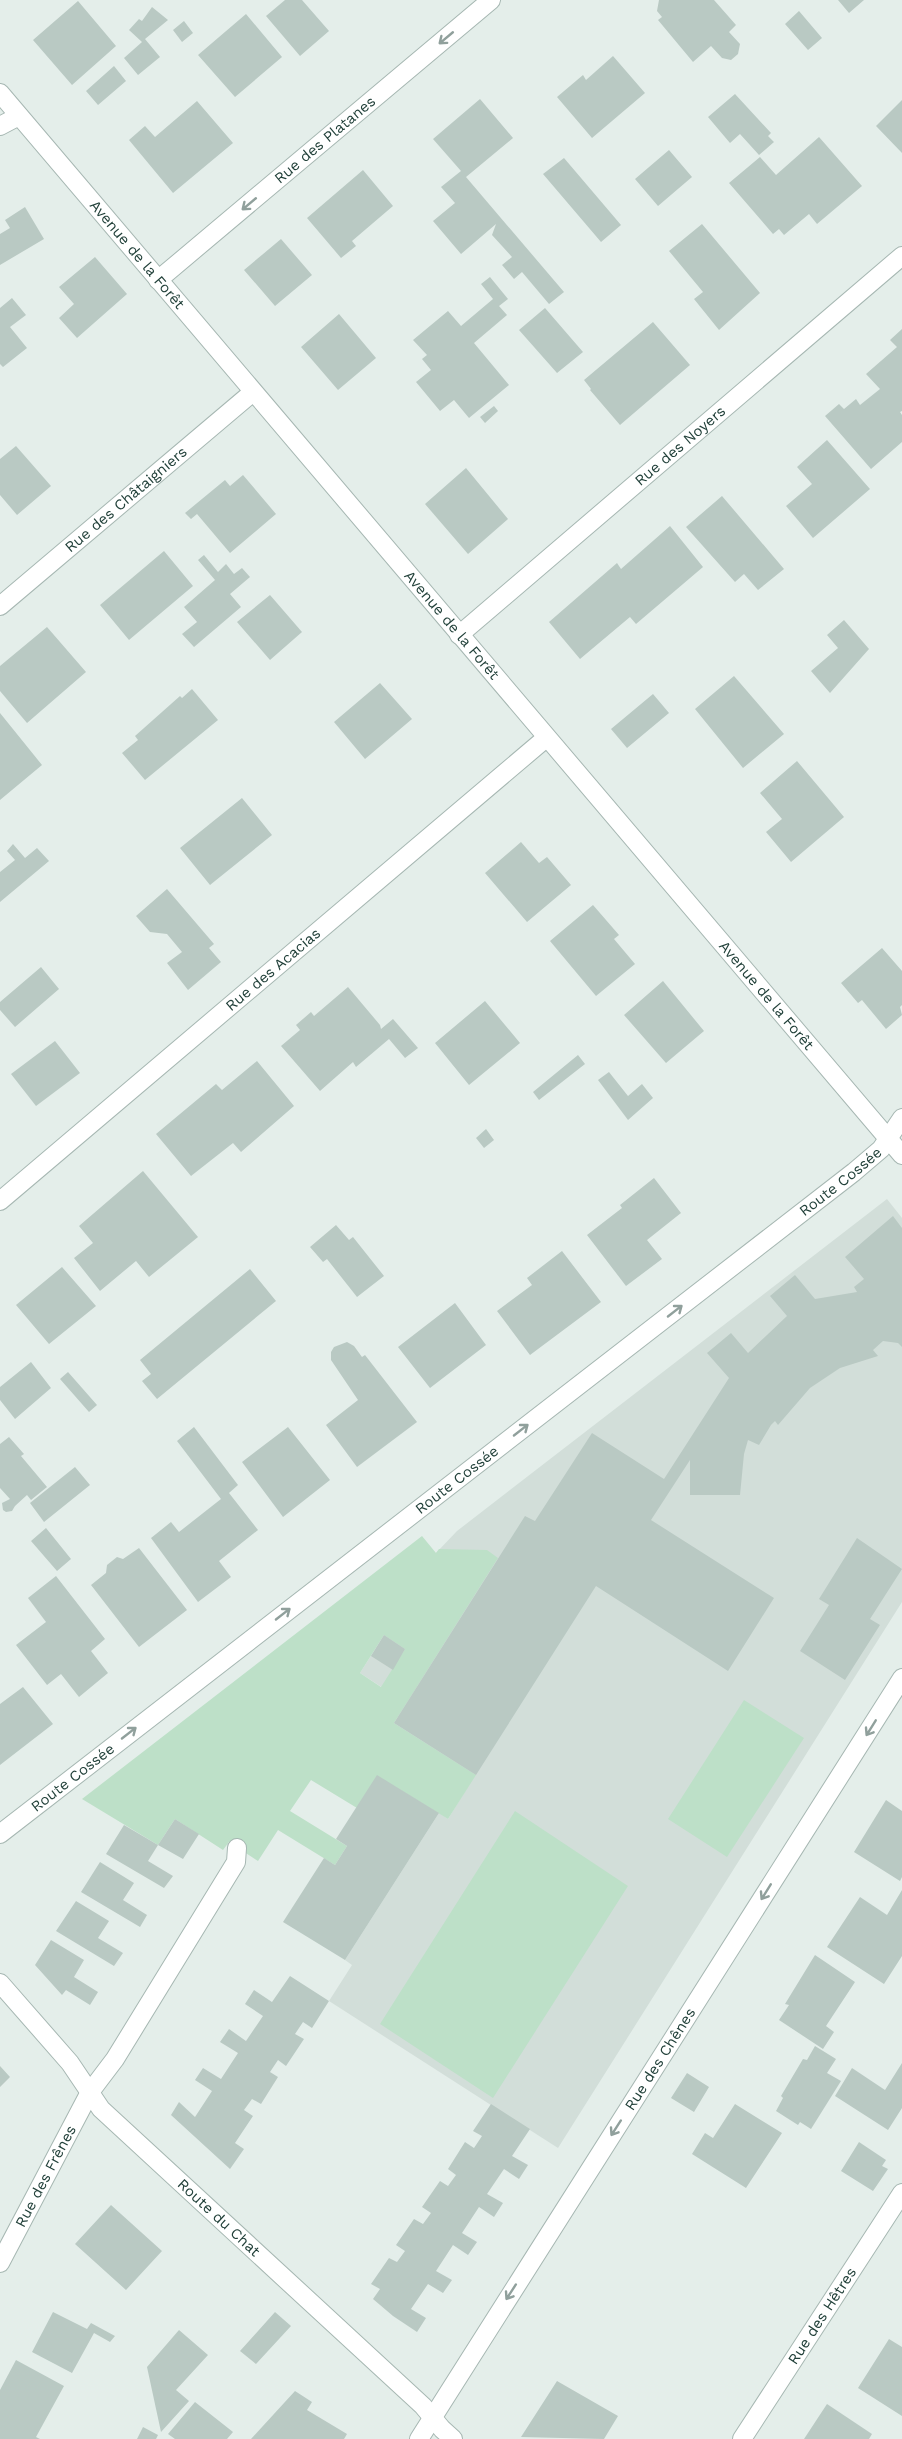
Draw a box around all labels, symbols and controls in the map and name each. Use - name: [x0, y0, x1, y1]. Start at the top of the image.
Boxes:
- one-way arrow: [438, 31, 454, 44]
- street label: Rue des Platanes: [271, 92, 379, 187]
- street label: Avenue de la Forêt: [86, 196, 189, 313]
- one-way arrow: [241, 197, 257, 210]
- street label: Rue des Noyers: [631, 402, 729, 490]
- street label: Rue des Châtaigniers: [61, 443, 191, 556]
- street label: Avenue de la Forêt: [401, 567, 504, 684]
- street label: Rue des Acacias: [222, 924, 324, 1015]
- street label: Avenue de la Forêt: [715, 937, 818, 1054]
- street label: Route Cossée: [796, 1143, 886, 1220]
- one-way arrow: [667, 1305, 683, 1318]
- one-way arrow: [512, 1424, 528, 1437]
- street label: Route Cossée: [412, 1442, 502, 1518]
- one-way arrow: [275, 1608, 291, 1620]
- one-way arrow: [864, 1719, 876, 1736]
- one-way arrow: [121, 1727, 137, 1740]
- street label: Route Cossée: [27, 1740, 118, 1816]
- one-way arrow: [760, 1883, 772, 1900]
- street label: Rue des Chênes: [621, 2004, 699, 2114]
- one-way arrow: [610, 2119, 622, 2136]
- street label: Rue des Frênes: [11, 2122, 80, 2230]
- street label: Route du Chat: [174, 2175, 264, 2261]
- street label: Rue des Hêtres: [784, 2264, 860, 2368]
- one-way arrow: [505, 2283, 517, 2300]

